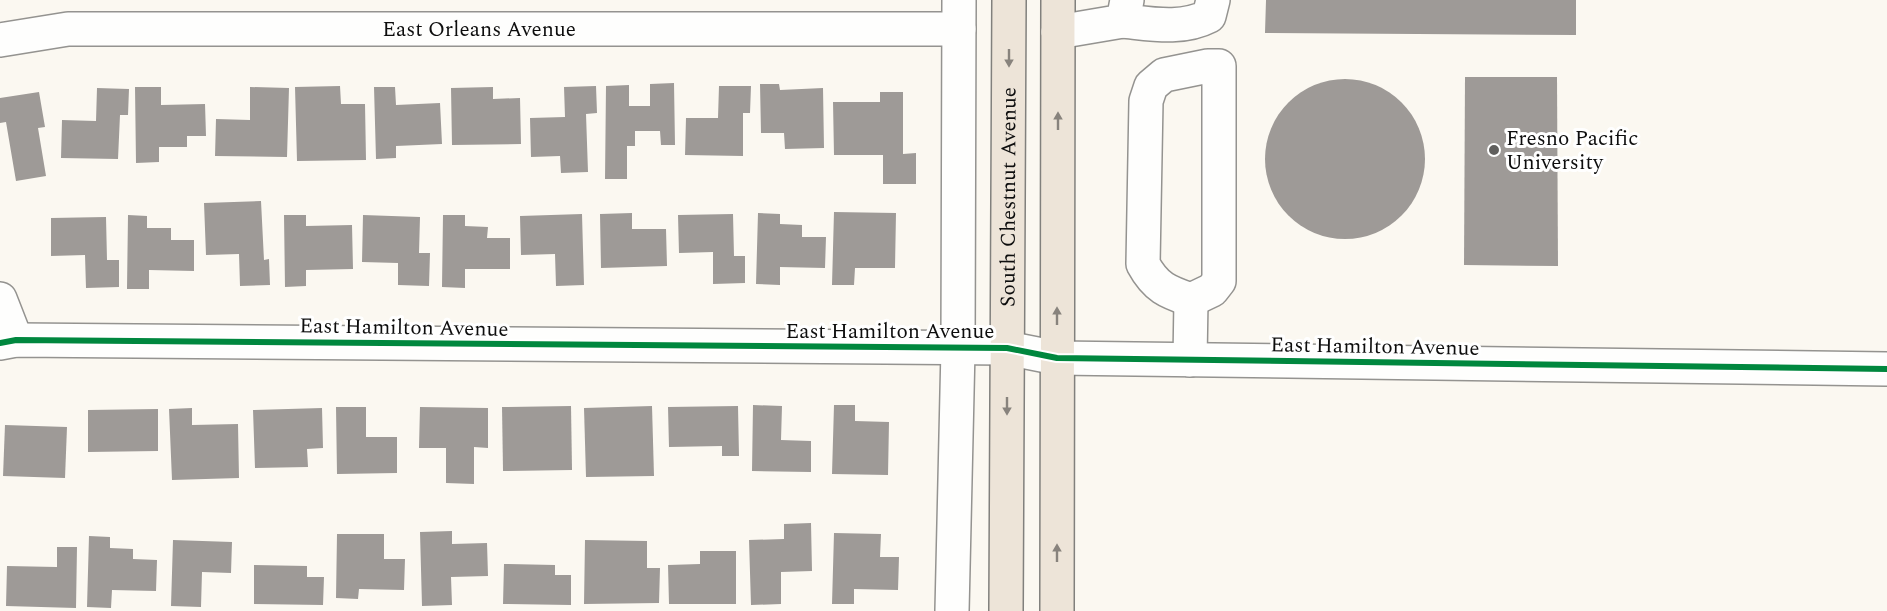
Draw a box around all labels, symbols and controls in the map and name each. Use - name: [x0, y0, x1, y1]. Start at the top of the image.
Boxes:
- street label: East Orleans Avenue: [382, 14, 576, 46]
- one-way arrow: [1004, 49, 1014, 68]
- street label: South Chestnut Avenue: [992, 87, 1026, 307]
- one-way arrow: [1053, 111, 1063, 130]
- place label: Fresno Pacific University: [1506, 123, 1638, 179]
- marker: Fresno Pacific University: [1487, 143, 1501, 157]
- one-way arrow: [1053, 306, 1062, 325]
- street label: East Hamilton Avenue: [299, 310, 509, 346]
- street label: East Hamilton Avenue: [785, 316, 995, 348]
- street label: East Hamilton Avenue: [1270, 329, 1480, 365]
- one-way arrow: [1002, 397, 1012, 416]
- one-way arrow: [1052, 543, 1062, 562]

